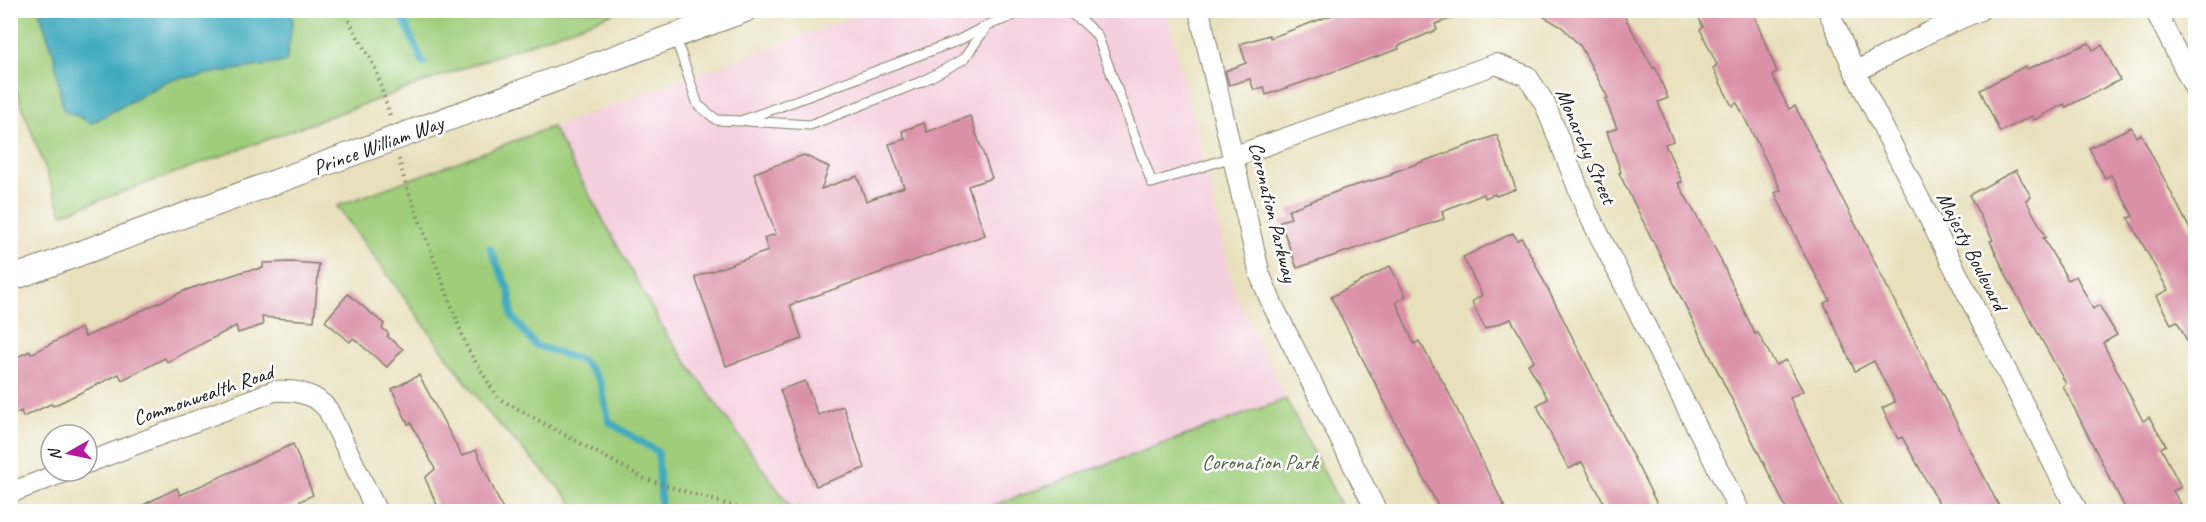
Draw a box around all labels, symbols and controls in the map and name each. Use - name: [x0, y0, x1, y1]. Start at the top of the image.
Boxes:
- street label: Monarchy Street: [1550, 84, 1623, 210]
- street label: Prince William Way: [309, 109, 448, 181]
- street label: Coronation Parkway: [1243, 139, 1303, 286]
- street label: Majesty Boulevard: [1931, 187, 2015, 318]
- street label: Commonwealth Road: [130, 358, 280, 431]
- north arrow: [39, 423, 99, 483]
- text: N: [44, 446, 66, 462]
- park label: Coronation Park: [1202, 449, 1319, 475]

